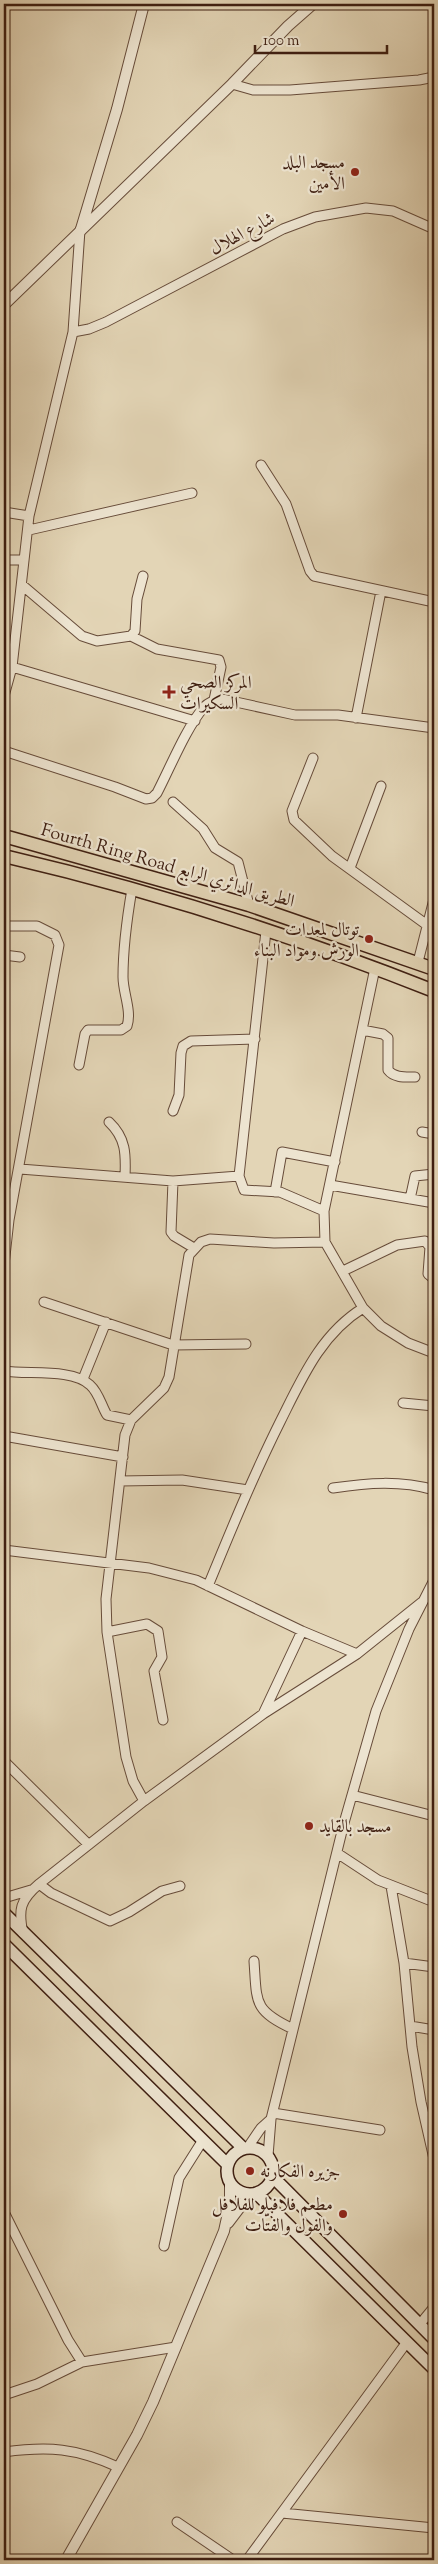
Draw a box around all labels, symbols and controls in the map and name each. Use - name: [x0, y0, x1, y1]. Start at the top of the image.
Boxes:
- scale bar: [255, 22, 388, 54]
- text: 100 m: [263, 31, 300, 52]
- place label: مسجد البلد الأمين: [282, 151, 345, 198]
- marker: مسجد البلد الأمين: [349, 166, 361, 178]
- street label: شارع الهلال: [206, 207, 280, 263]
- place label: المركز الصحي السكيرات: [180, 671, 252, 718]
- marker: المركز الصحي السكيرات: [162, 685, 176, 699]
- street label: Fourth Ring Road الطريق الدائري الرابع: [37, 818, 297, 917]
- place label: توتال لمعدات الورش ومواد البناء: [254, 918, 360, 965]
- marker: توتال لمعدات الورش ومواد البناء: [363, 933, 375, 945]
- place label: مسجد بالقايد: [319, 1815, 392, 1841]
- marker: مسجد بالقايد: [303, 1820, 315, 1832]
- place label: جزيره الفكارنه: [260, 2160, 341, 2186]
- marker: جزيره الفكارنه: [244, 2165, 256, 2177]
- place label: مطعم فلافيلو للفلافل والفول والفتّات: [212, 2193, 333, 2240]
- marker: مطعم فلافيلو للفلافل والفول والفتّات: [337, 2208, 349, 2220]

